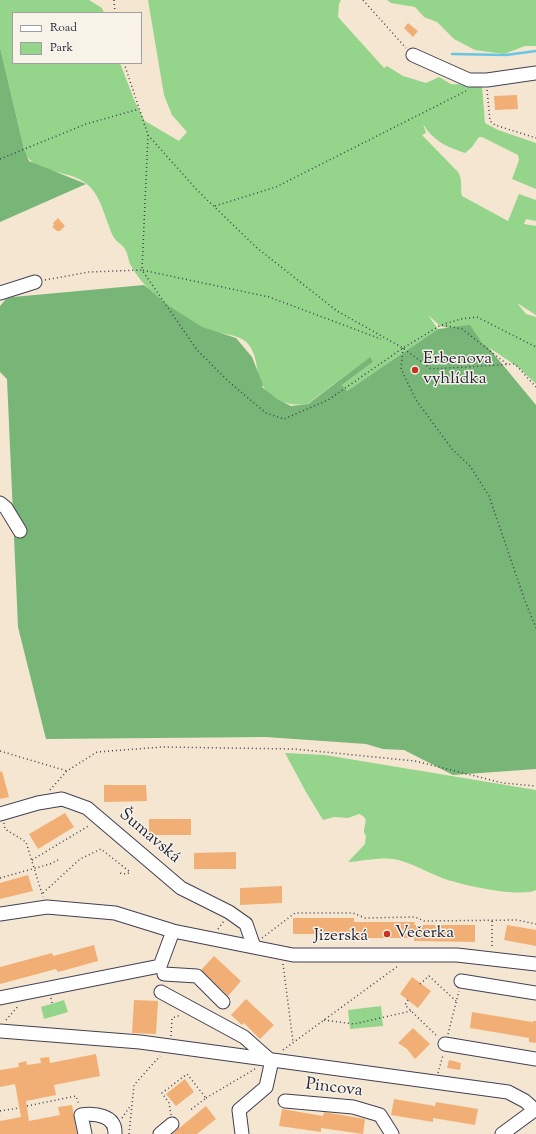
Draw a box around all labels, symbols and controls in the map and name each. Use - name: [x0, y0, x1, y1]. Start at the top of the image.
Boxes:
- legend: [12, 12, 142, 64]
- text: Road: [50, 19, 77, 37]
- text: Park: [50, 39, 73, 57]
- place label: Erbenova vyhlídka: [423, 350, 492, 390]
- marker: Erbenova vyhlídka: [410, 365, 420, 375]
- street label: Šumavská: [114, 805, 184, 869]
- place label: Večerka: [395, 924, 454, 944]
- street label: Jizerská: [314, 927, 368, 947]
- marker: Večerka: [382, 929, 392, 939]
- street label: Pincova: [304, 1075, 364, 1103]

